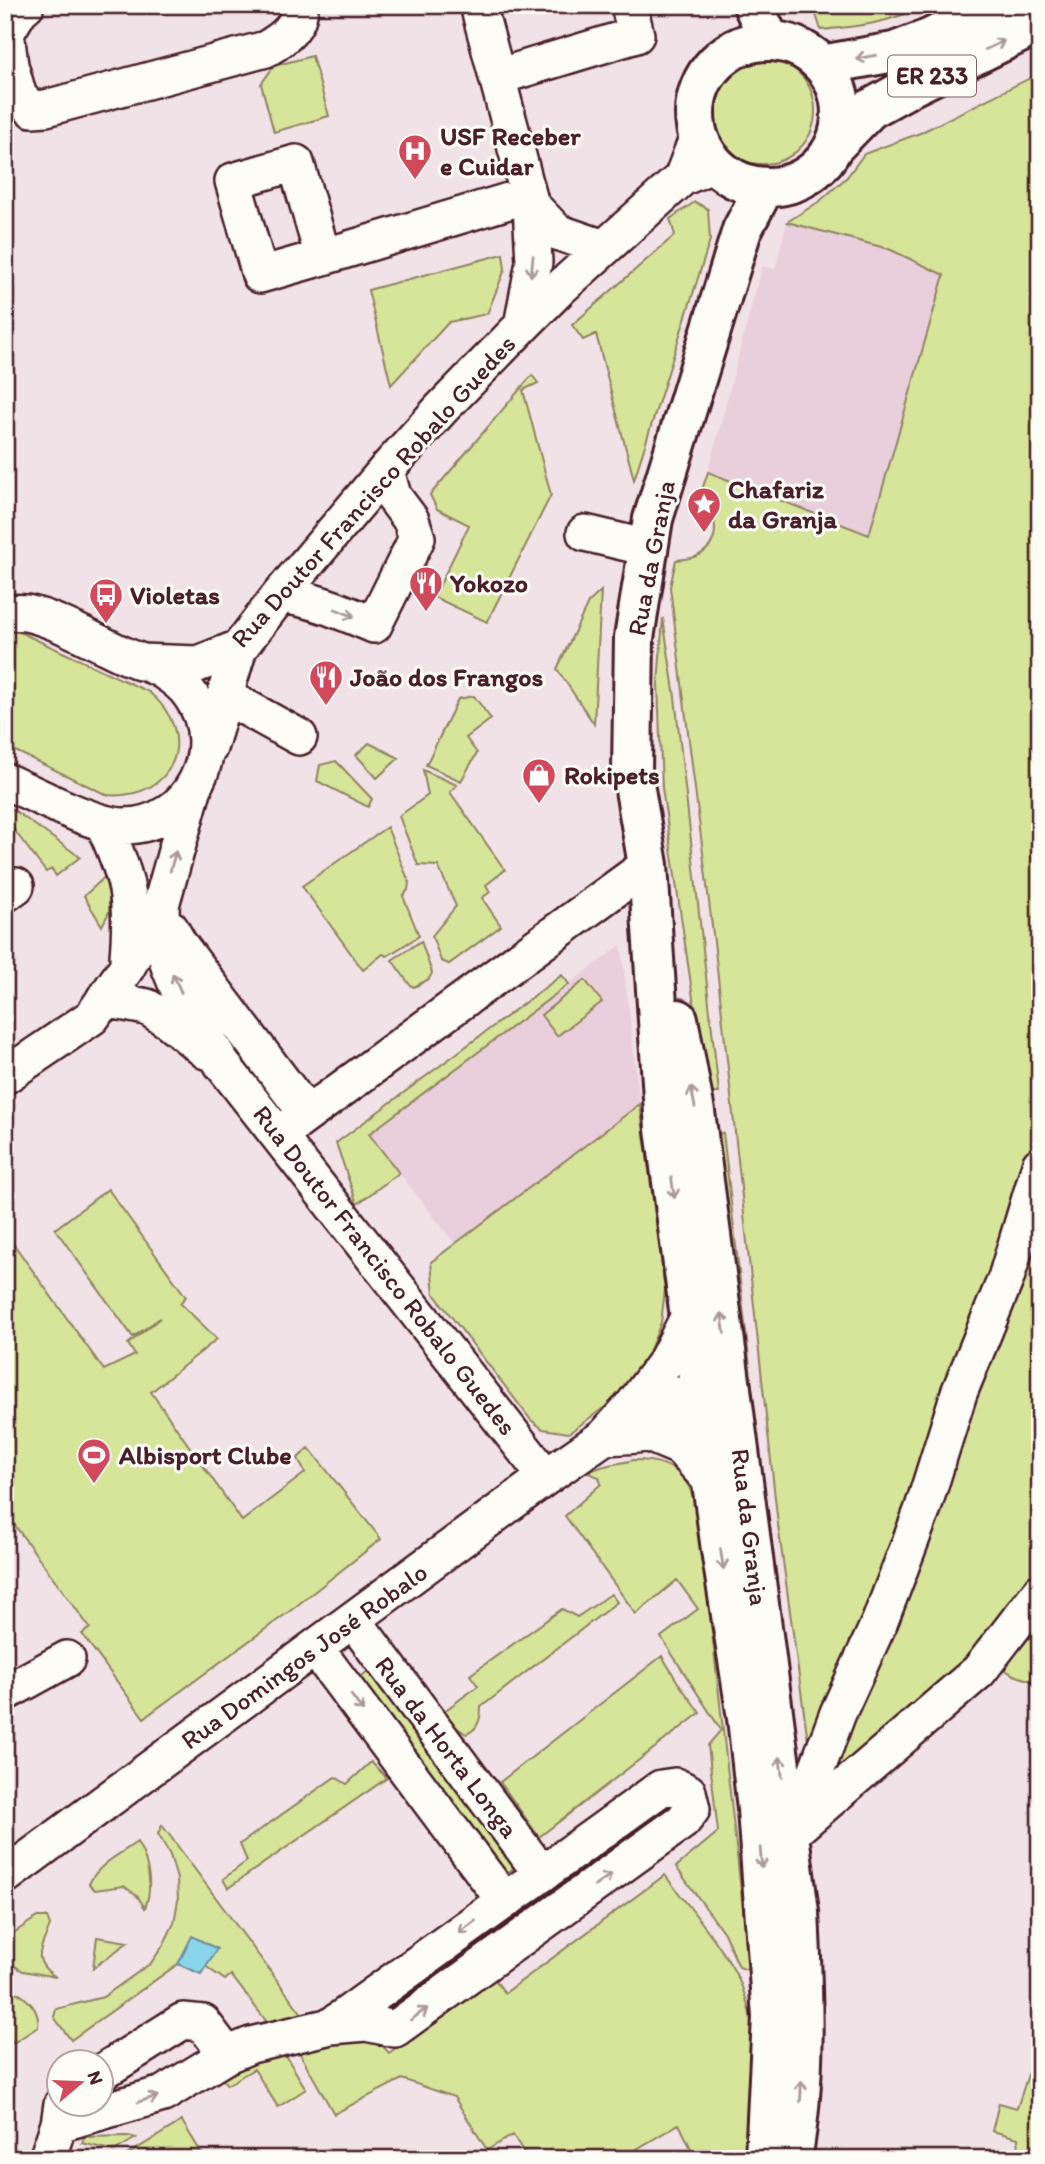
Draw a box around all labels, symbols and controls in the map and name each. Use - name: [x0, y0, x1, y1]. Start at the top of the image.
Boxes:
- one-way arrow: [984, 37, 1005, 51]
- one-way arrow: [855, 51, 878, 64]
- road number: ER 233: [888, 56, 976, 96]
- place label: USF Receber e Cuidar: [440, 120, 581, 182]
- hospital icon: USF Receber e Cuidar: [396, 132, 434, 181]
- one-way arrow: [526, 254, 539, 277]
- street label: Rua Doutor Francisco Robalo Guedes: [224, 328, 522, 654]
- place label: Chafariz da Granja: [728, 473, 837, 535]
- street label: Rua da Granja: [620, 477, 682, 638]
- place icon: Chafariz da Granja: [685, 485, 723, 534]
- restaurant icon: Yokozo: [407, 564, 445, 613]
- place label: Yokozo: [449, 567, 528, 599]
- bus stop icon: Violetas: [87, 576, 125, 625]
- place label: Violetas: [130, 579, 220, 611]
- one-way arrow: [334, 607, 356, 620]
- restaurant icon: João dos Frangos: [307, 658, 345, 707]
- place label: João dos Frangos: [349, 661, 543, 693]
- shop icon: Rokipets: [520, 756, 558, 805]
- place label: Rokipets: [564, 759, 660, 791]
- one-way arrow: [168, 850, 181, 872]
- one-way arrow: [170, 973, 183, 994]
- one-way arrow: [685, 1086, 699, 1109]
- street label: Rua Doutor Francisco Robalo Guedes: [246, 1099, 524, 1441]
- one-way arrow: [667, 1176, 680, 1199]
- one-way arrow: [717, 1312, 730, 1335]
- sports icon: Albisport Clube: [75, 1436, 113, 1485]
- place label: Albisport Clube: [118, 1439, 292, 1471]
- street label: Rua da Granja: [725, 1447, 776, 1607]
- one-way arrow: [716, 1548, 729, 1570]
- street label: Rua Domingos José Robalo: [174, 1556, 434, 1756]
- street label: Rua da Horta Longa: [368, 1650, 526, 1845]
- one-way arrow: [349, 1694, 364, 1713]
- one-way arrow: [774, 1756, 787, 1779]
- one-way arrow: [755, 1846, 768, 1869]
- one-way arrow: [593, 1873, 612, 1887]
- one-way arrow: [458, 1920, 477, 1934]
- one-way arrow: [409, 2007, 428, 2021]
- north arrow: [46, 2048, 116, 2118]
- text: N: [83, 2068, 109, 2087]
- one-way arrow: [795, 2080, 808, 2103]
- one-way arrow: [137, 2091, 159, 2104]

